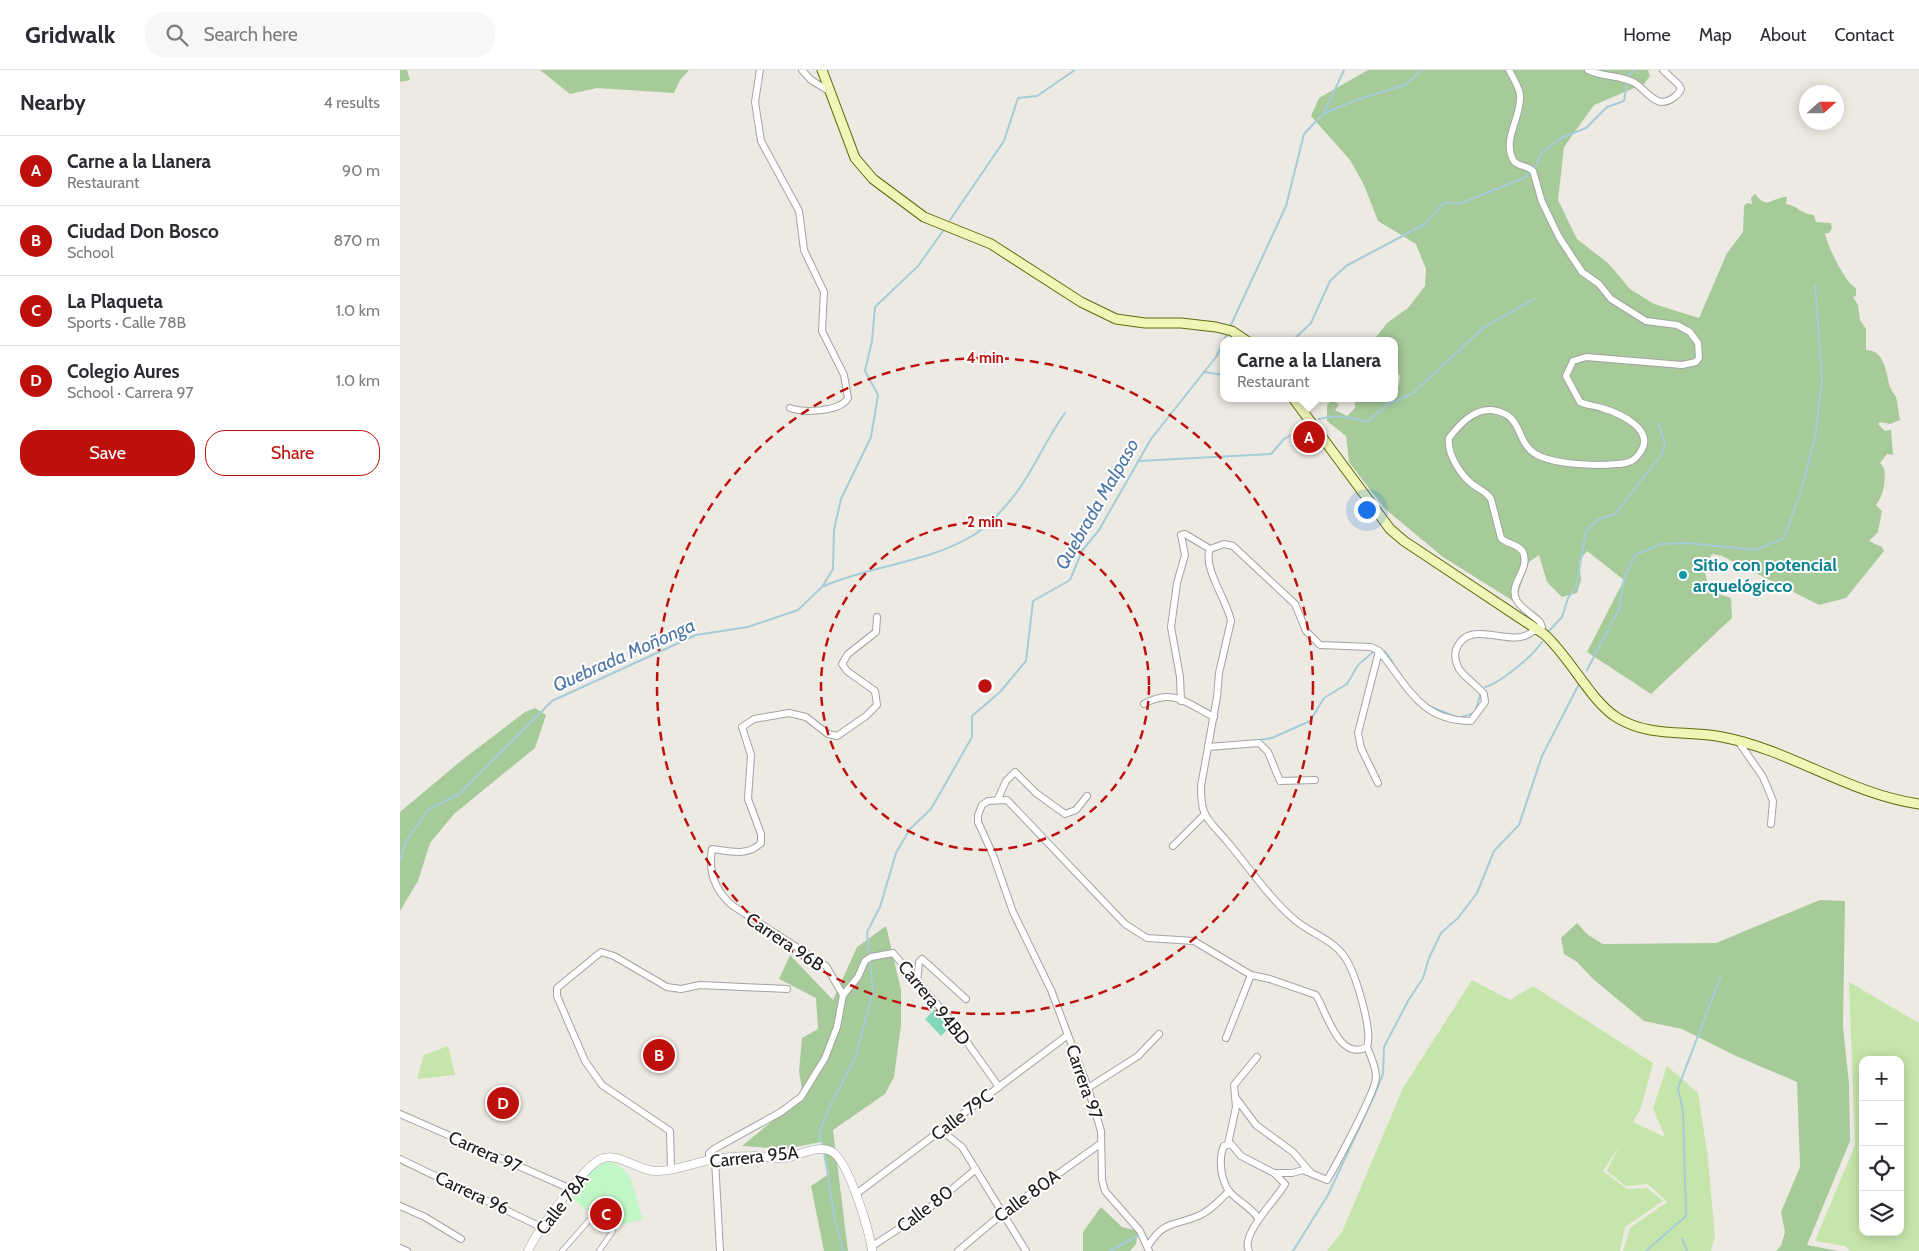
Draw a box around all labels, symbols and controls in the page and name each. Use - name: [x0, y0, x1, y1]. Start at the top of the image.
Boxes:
- search box: [145, 12, 495, 57]
- text: Gridwalk: [25, 20, 115, 49]
- icon: search: [163, 21, 191, 49]
- text: Search here: [203, 23, 298, 46]
- text: Home: [1623, 24, 1671, 46]
- text: Map: [1699, 24, 1732, 46]
- text: About: [1760, 24, 1806, 46]
- text: Contact: [1834, 24, 1894, 46]
- north arrow: [1799, 85, 1844, 130]
- text: Nearby: [20, 90, 86, 115]
- text: 4 results: [323, 93, 380, 112]
- text: Carne a la Llanera: [67, 150, 211, 173]
- text: A: [31, 161, 41, 180]
- text: 90 m: [342, 161, 380, 180]
- text: Restaurant: [67, 173, 139, 192]
- text: Ciudad Don Bosco: [67, 220, 219, 243]
- text: B: [31, 231, 41, 250]
- text: 870 m: [334, 231, 380, 250]
- text: School: [67, 243, 114, 262]
- text: La Plaqueta: [67, 290, 163, 313]
- text: C: [31, 301, 41, 320]
- text: 1.0 km: [336, 301, 380, 320]
- text: Sports · Calle 78B: [67, 313, 186, 332]
- popup: [1220, 337, 1398, 402]
- text: 4 min: [966, 349, 1004, 367]
- text: Carne a la Llanera: [1237, 349, 1381, 372]
- text: Colegio Aures: [67, 360, 180, 383]
- text: D: [30, 371, 42, 390]
- text: 1.0 km: [336, 371, 380, 390]
- text: Restaurant: [1237, 372, 1309, 391]
- text: School · Carrera 97: [67, 383, 194, 402]
- pin: A: [1293, 418, 1325, 456]
- button: Save: [20, 430, 195, 476]
- button: Share: [205, 430, 380, 476]
- water label: Quebrada Malpaso: [1050, 434, 1144, 574]
- your location: [1354, 497, 1380, 523]
- text: 2 min: [967, 513, 1003, 531]
- place label: Sitio con potencial arquelógicco: [1693, 554, 1837, 597]
- marker: Sitio con potencial arquelógicco: [1677, 569, 1689, 581]
- water label: Quebrada Moñonga: [549, 613, 699, 697]
- centre of rings: [976, 677, 994, 695]
- street label: Carrera 96B: [742, 908, 828, 976]
- street label: Carrera 94BD: [893, 956, 975, 1050]
- pin: B: [643, 1036, 675, 1074]
- street label: Carrera 97: [1061, 1042, 1107, 1122]
- map controls: [1859, 1056, 1904, 1236]
- button: +: [1859, 1056, 1904, 1101]
- pin: D: [487, 1084, 519, 1122]
- street label: Calle 79C: [927, 1085, 997, 1145]
- button: −: [1859, 1101, 1904, 1146]
- street label: Carrera 97: [445, 1126, 525, 1178]
- street label: Carrera 95A: [708, 1141, 800, 1173]
- button: locate: [1859, 1146, 1904, 1191]
- street label: Calle 80A: [990, 1165, 1064, 1227]
- street label: Carrera 96: [432, 1166, 512, 1220]
- street label: Calle 78A: [531, 1169, 593, 1239]
- street label: Calle 80: [892, 1181, 958, 1237]
- button: layers: [1859, 1191, 1904, 1236]
- pin: C: [590, 1195, 622, 1233]

